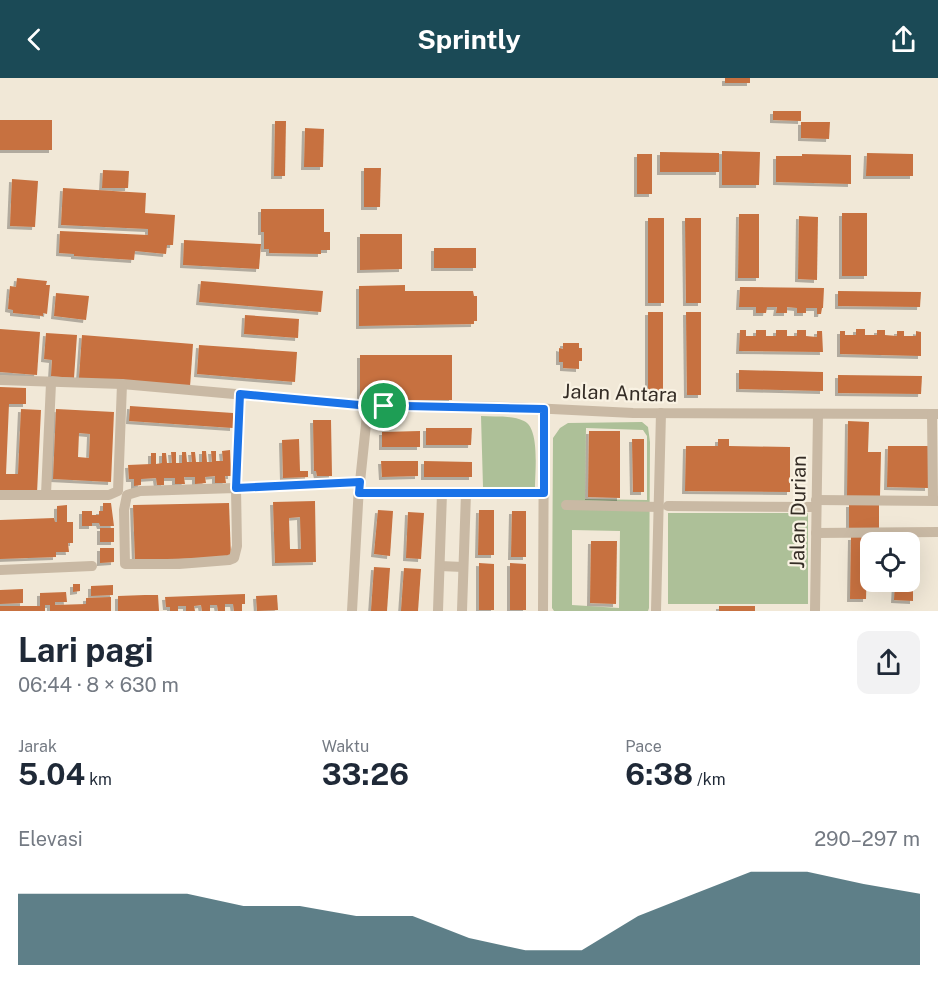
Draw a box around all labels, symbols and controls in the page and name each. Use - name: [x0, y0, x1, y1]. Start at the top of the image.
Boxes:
- icon: back: [18, 23, 51, 56]
- text: Sprintly: [417, 23, 521, 55]
- icon: share: [887, 23, 920, 56]
- street label: Jalan Antara: [562, 379, 678, 407]
- pin: [358, 380, 409, 431]
- icon: arrive: [367, 389, 400, 422]
- street label: Jalan Durian: [785, 455, 811, 569]
- map controls: [860, 532, 920, 592]
- button: locate: [860, 532, 920, 592]
- text: Lari pagi: [18, 631, 154, 669]
- button: share: [857, 631, 920, 694]
- text: 06:44 · 8 × 630 m: [18, 673, 179, 697]
- text: Jarak: [18, 737, 57, 756]
- text: Waktu: [322, 737, 369, 756]
- text: Pace: [625, 737, 662, 756]
- text: 5.04: [18, 756, 85, 792]
- text: 33:26: [322, 756, 409, 792]
- text: 6:38: [625, 756, 693, 792]
- text: km: [85, 770, 112, 789]
- text: /km: [693, 770, 726, 789]
- text: Elevasi: [18, 827, 83, 851]
- text: 290–297 m: [814, 827, 920, 851]

